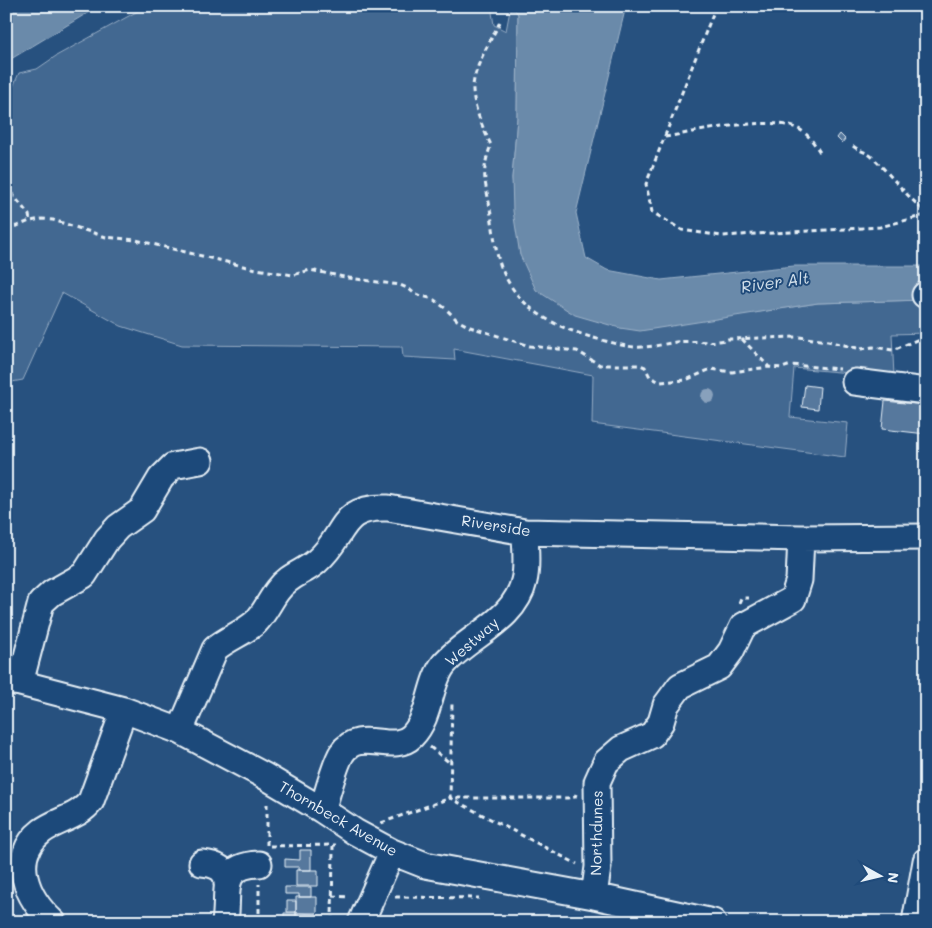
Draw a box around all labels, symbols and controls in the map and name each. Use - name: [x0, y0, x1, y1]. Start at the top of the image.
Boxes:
- water label: River Alt: [739, 266, 810, 297]
- street label: Riverside: [460, 510, 532, 540]
- street label: Westway: [440, 612, 503, 670]
- street label: Thornbeck Avenue: [276, 776, 401, 860]
- street label: Northdunes: [585, 790, 607, 876]
- north arrow: [854, 850, 904, 900]
- text: N: [883, 871, 904, 884]

